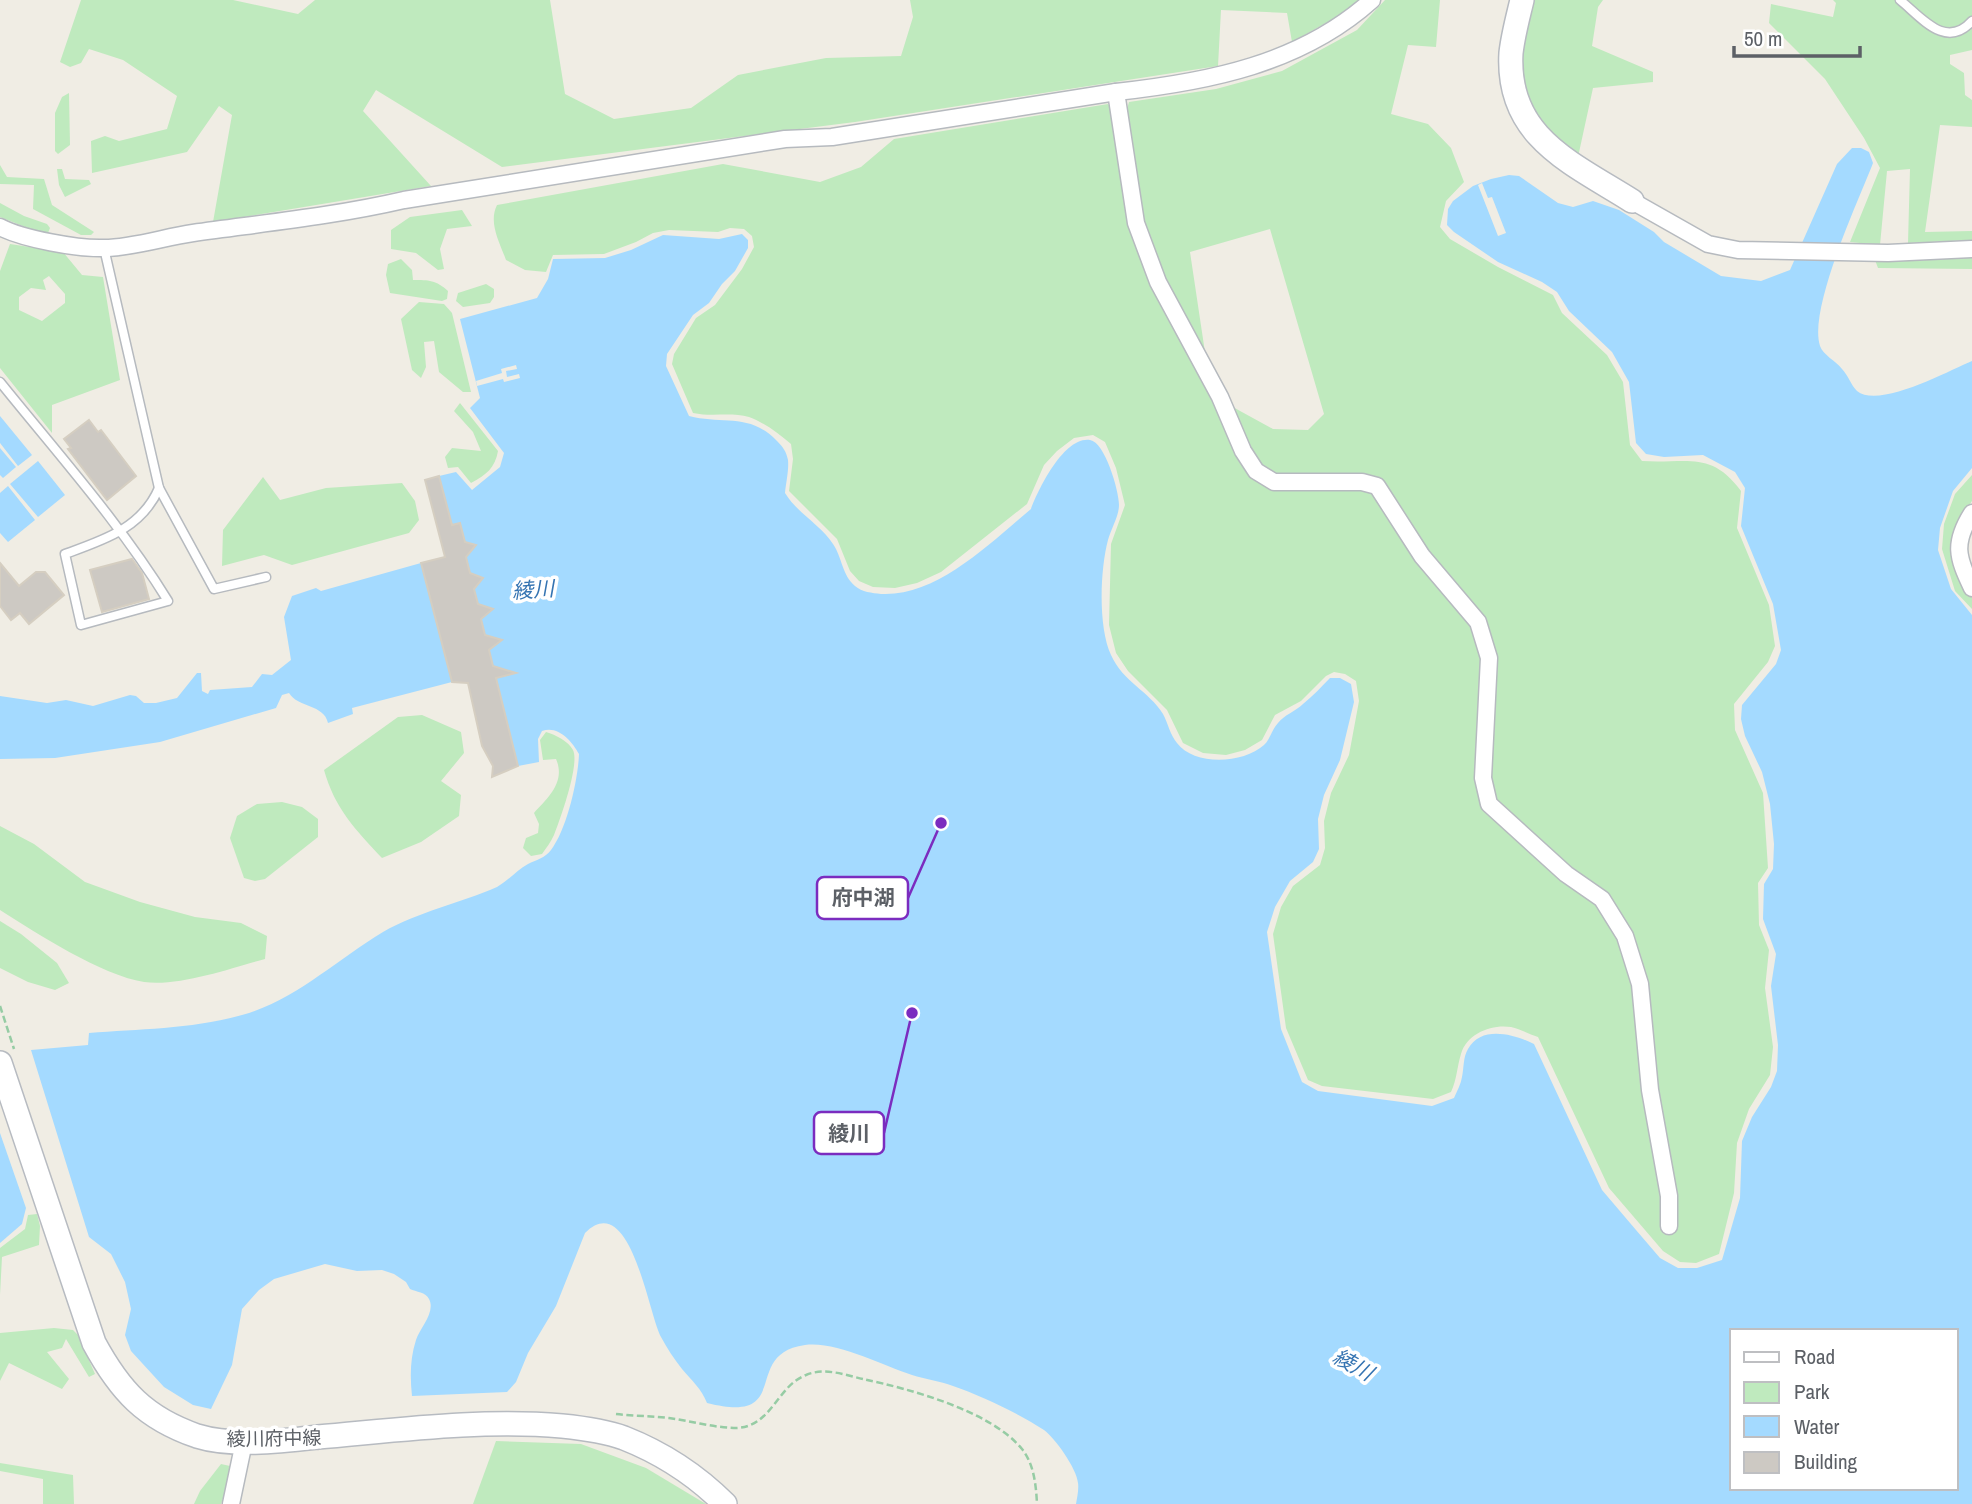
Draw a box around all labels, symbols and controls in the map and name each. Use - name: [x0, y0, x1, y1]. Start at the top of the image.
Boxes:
- scale bar: [1734, 14, 1860, 58]
- text: 50 m: [1744, 24, 1782, 53]
- water label: 綾川: [511, 573, 557, 605]
- callout: 府中湖: [817, 877, 908, 919]
- text: 府中湖: [832, 883, 895, 912]
- callout: 綾川: [814, 1112, 884, 1154]
- text: 綾川: [828, 1119, 870, 1148]
- legend: [1730, 1329, 1958, 1490]
- water label: 綾川: [1328, 1342, 1380, 1388]
- text: Road: [1794, 1342, 1835, 1371]
- text: Park: [1794, 1377, 1830, 1406]
- text: Water: [1794, 1412, 1840, 1441]
- street label: 綾川府中線: [226, 1424, 322, 1452]
- text: Building: [1794, 1447, 1858, 1476]

